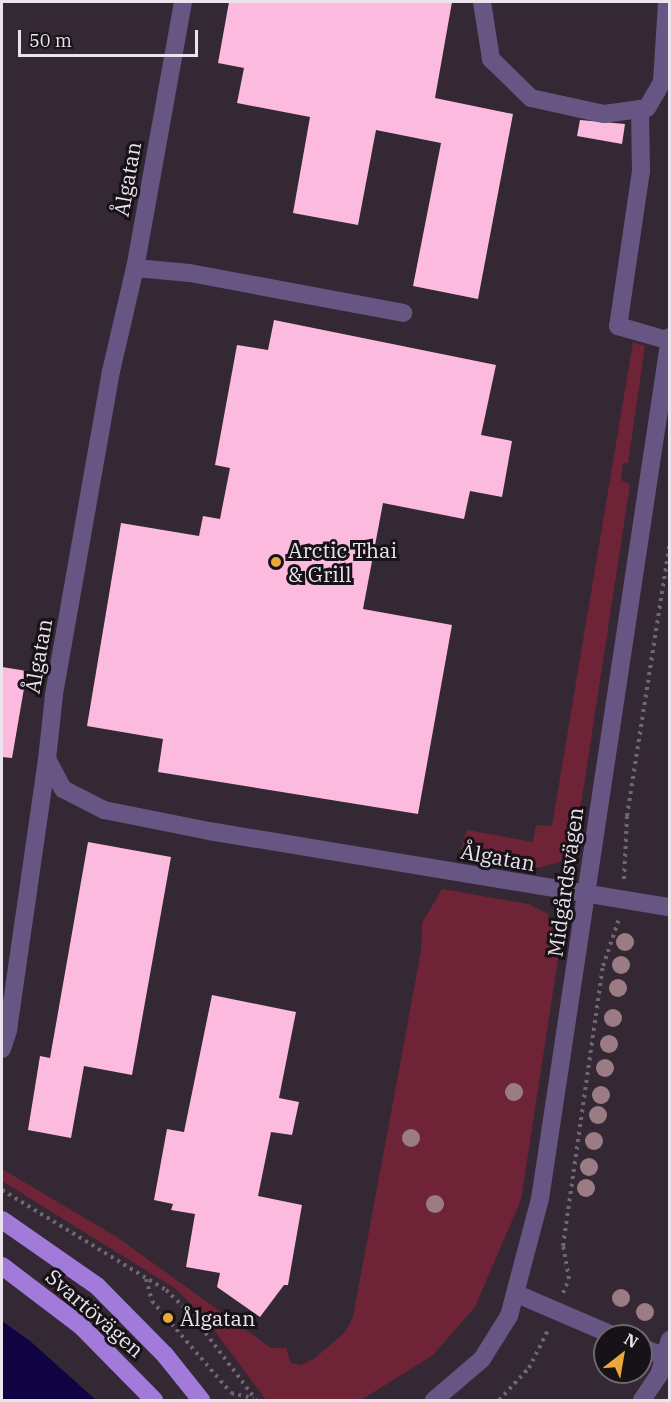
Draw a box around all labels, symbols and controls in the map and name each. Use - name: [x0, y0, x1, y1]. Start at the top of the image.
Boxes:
- scale bar: [21, 18, 201, 56]
- text: 50 m: [29, 29, 72, 52]
- street label: Ålgatan: [108, 140, 146, 218]
- place label: Arctic Thai & Grill: [288, 537, 397, 587]
- marker: Arctic Thai & Grill: [269, 555, 283, 569]
- street label: Ålgatan: [19, 617, 57, 695]
- street label: Midgårdsvägen: [542, 806, 588, 958]
- street label: Ålgatan: [459, 838, 537, 876]
- street label: Svartövägen: [41, 1264, 149, 1362]
- place label: Ålgatan: [180, 1305, 255, 1331]
- marker: Ålgatan: [161, 1311, 175, 1325]
- north arrow: [593, 1324, 653, 1384]
- text: N: [621, 1328, 642, 1352]

